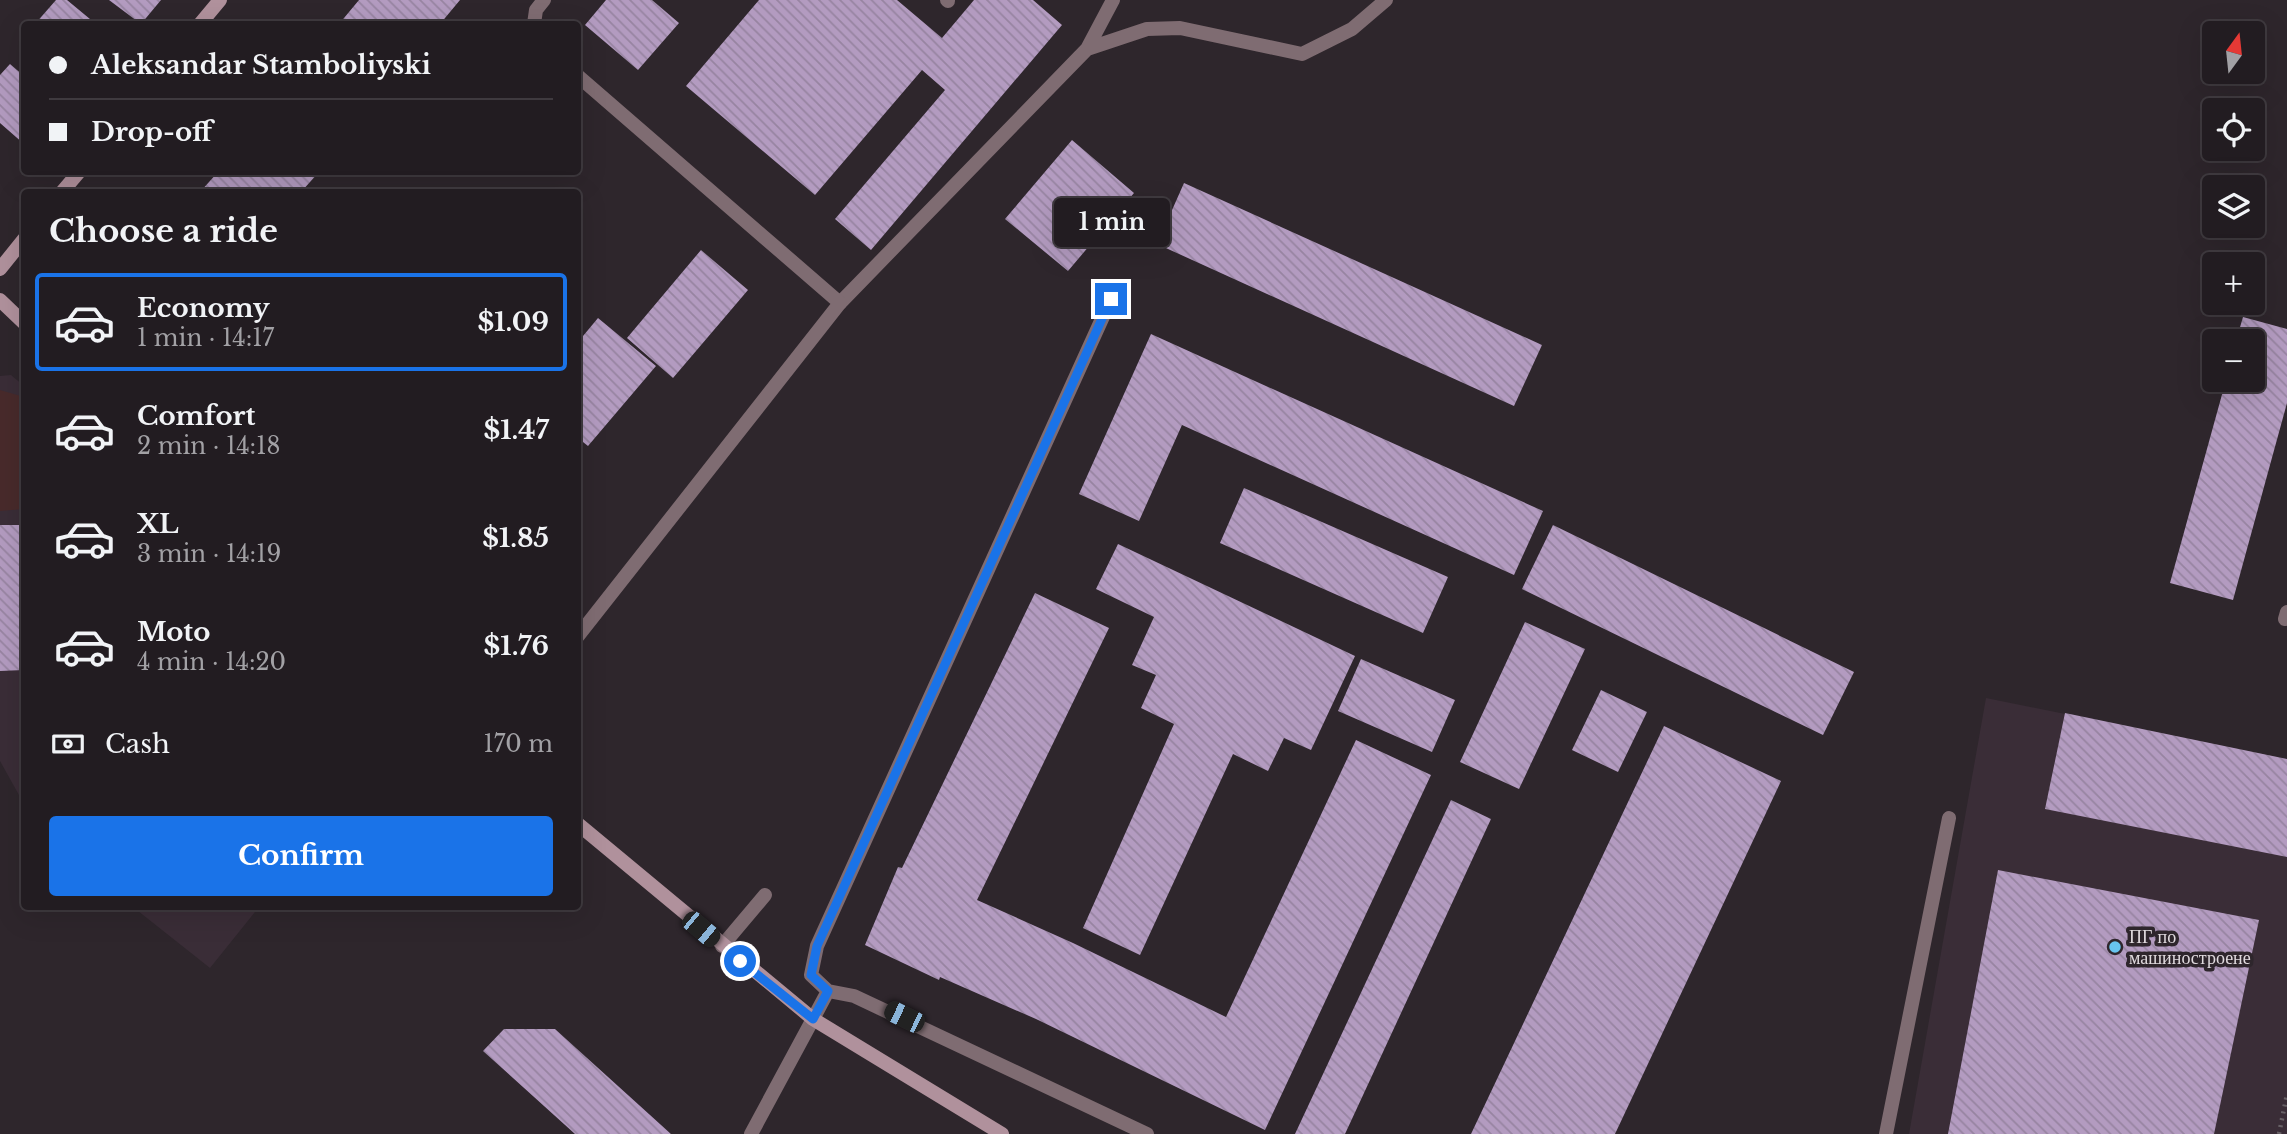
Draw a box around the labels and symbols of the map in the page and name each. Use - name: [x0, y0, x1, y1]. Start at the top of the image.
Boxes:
- north arrow: [2202, 21, 2264, 84]
- callout: 1 min: [1053, 198, 1169, 246]
- route end: [1095, 283, 1127, 315]
- car: [679, 907, 724, 951]
- place label: ПГ по машиностроене: [2129, 926, 2251, 969]
- marker: ПГ по машиностроене: [2107, 939, 2123, 955]
- route start: [724, 945, 756, 977]
- car: [881, 998, 928, 1036]

